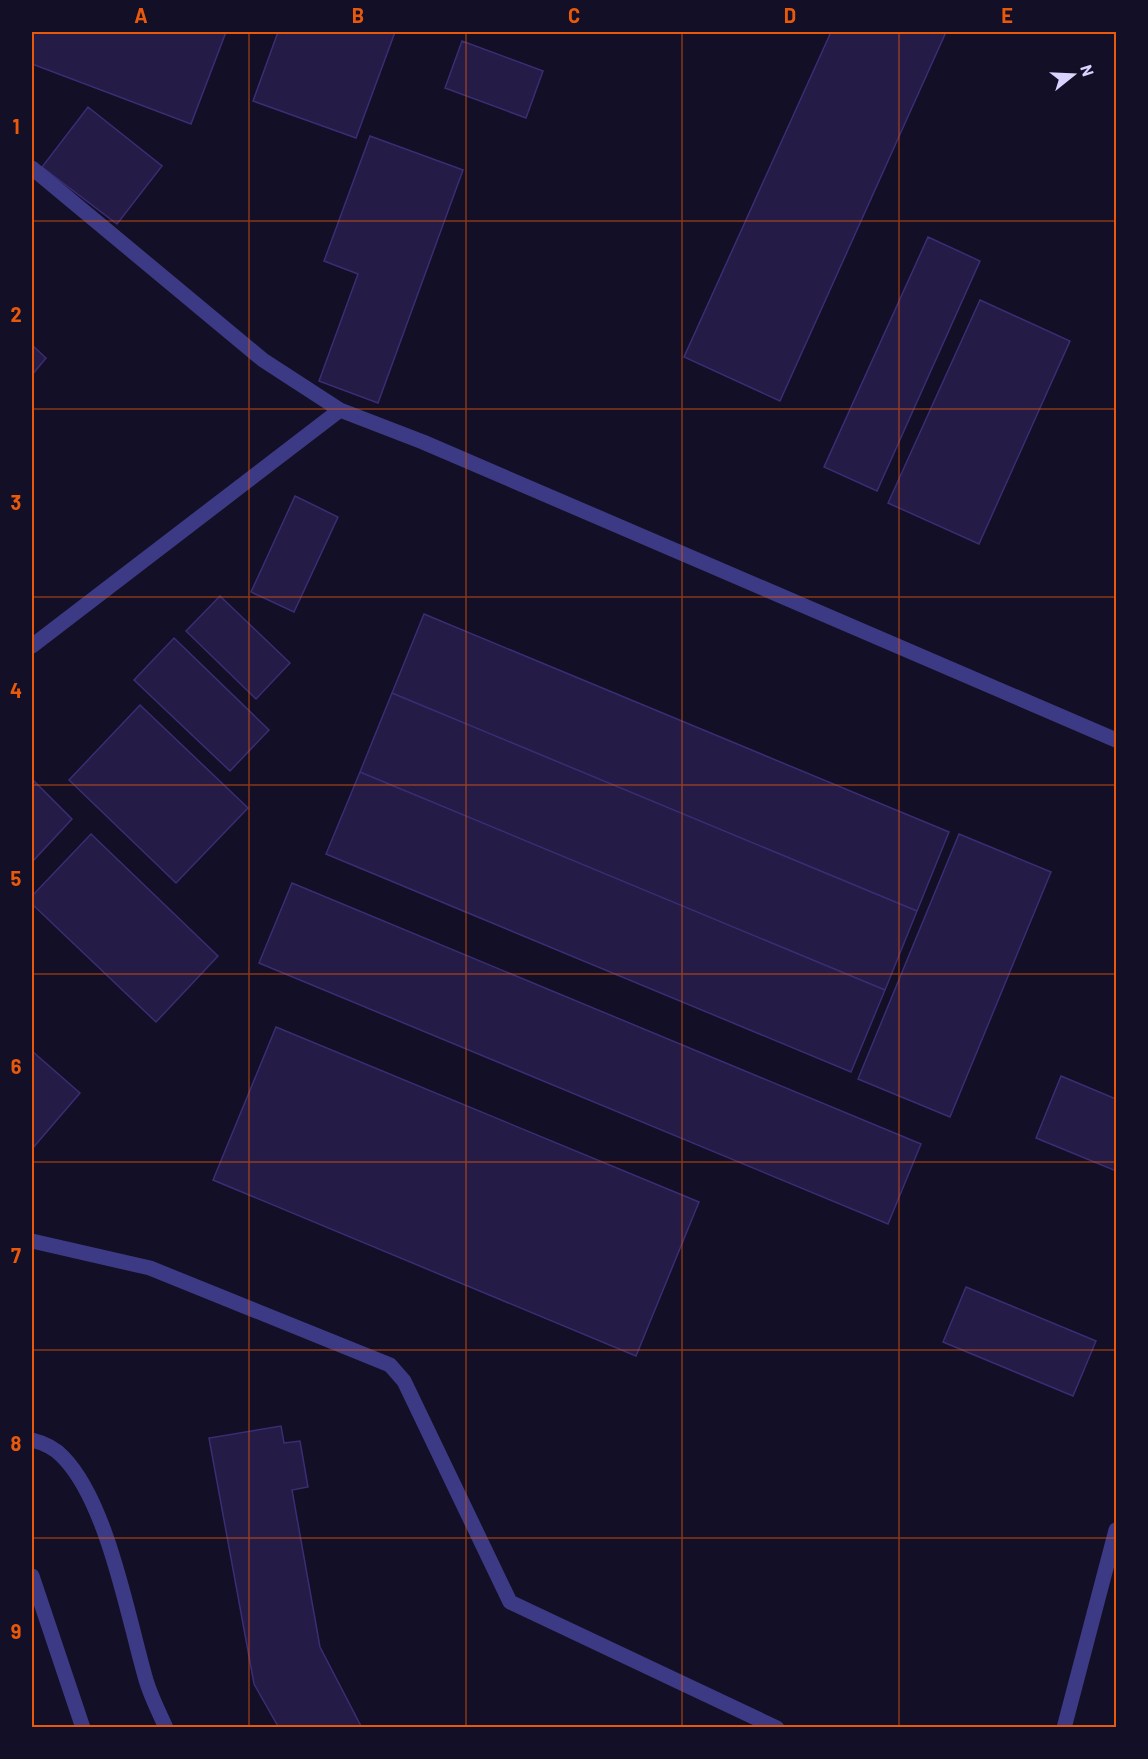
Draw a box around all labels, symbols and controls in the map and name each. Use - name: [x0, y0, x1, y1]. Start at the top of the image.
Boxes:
- text: A: [134, 3, 148, 27]
- text: B: [352, 3, 364, 27]
- text: C: [568, 3, 580, 27]
- text: D: [784, 3, 796, 27]
- text: E: [1001, 3, 1013, 27]
- north arrow: [1043, 45, 1103, 105]
- text: N: [1077, 62, 1098, 78]
- text: 1: [12, 114, 20, 138]
- text: 2: [10, 302, 22, 326]
- text: 3: [11, 490, 21, 514]
- text: 4: [10, 678, 22, 702]
- text: 5: [11, 866, 22, 890]
- text: 6: [11, 1054, 22, 1078]
- text: 7: [11, 1243, 21, 1267]
- text: 8: [11, 1431, 22, 1455]
- text: 9: [11, 1619, 21, 1643]

